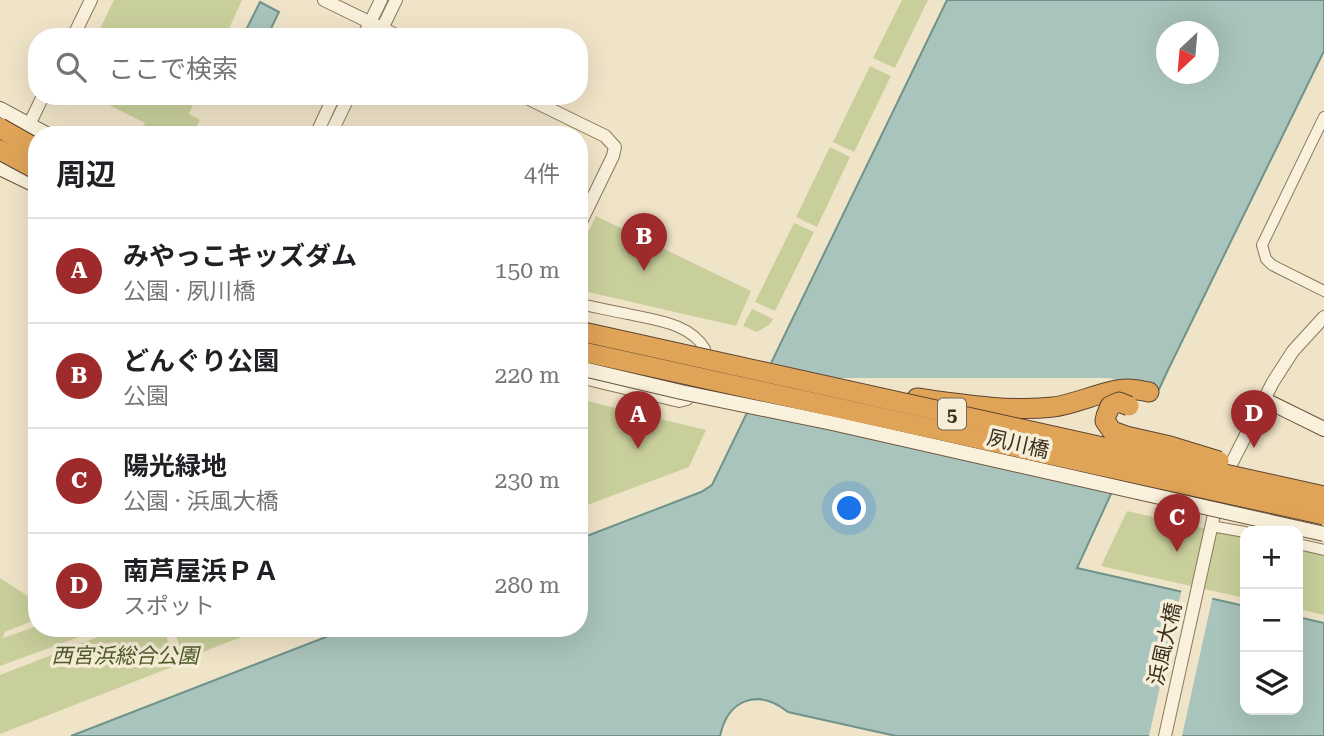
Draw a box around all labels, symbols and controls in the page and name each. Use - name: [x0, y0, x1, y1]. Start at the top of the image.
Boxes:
- north arrow: [1156, 21, 1219, 84]
- search box: [28, 28, 588, 105]
- icon: search: [52, 48, 90, 86]
- text: ここで検索: [108, 54, 238, 84]
- text: 周辺: [56, 157, 116, 192]
- text: 4件: [524, 161, 560, 188]
- pin: B: [621, 213, 667, 271]
- text: みやっこキッズダム: [123, 241, 357, 271]
- text: A: [71, 257, 87, 284]
- text: 150 m: [495, 257, 560, 284]
- text: 公園 · 夙川橋: [123, 278, 255, 305]
- text: どんぐり公園: [123, 346, 279, 376]
- text: B: [71, 362, 87, 389]
- text: 220 m: [495, 362, 560, 389]
- text: 公園: [123, 383, 169, 410]
- pin: D: [1231, 390, 1277, 448]
- pin: A: [615, 391, 661, 449]
- road number: 5: [938, 398, 966, 430]
- street label: 夙川橋: [985, 425, 1051, 463]
- text: 陽光緑地: [123, 451, 227, 481]
- text: C: [71, 467, 87, 494]
- text: 230 m: [495, 467, 560, 494]
- text: 公園 · 浜風大橋: [123, 488, 278, 515]
- your location: [832, 491, 866, 525]
- pin: C: [1154, 494, 1200, 552]
- map controls: [1240, 526, 1303, 715]
- button: +: [1240, 526, 1303, 589]
- text: 南芦屋浜ＰＡ: [123, 556, 279, 586]
- text: D: [70, 572, 88, 599]
- text: 280 m: [495, 572, 560, 599]
- button: −: [1240, 589, 1303, 652]
- text: スポット: [123, 593, 215, 620]
- street label: 浜風大橋: [1144, 600, 1186, 688]
- park label: 西宮浜総合公園: [52, 644, 201, 668]
- button: layers: [1240, 652, 1303, 715]

